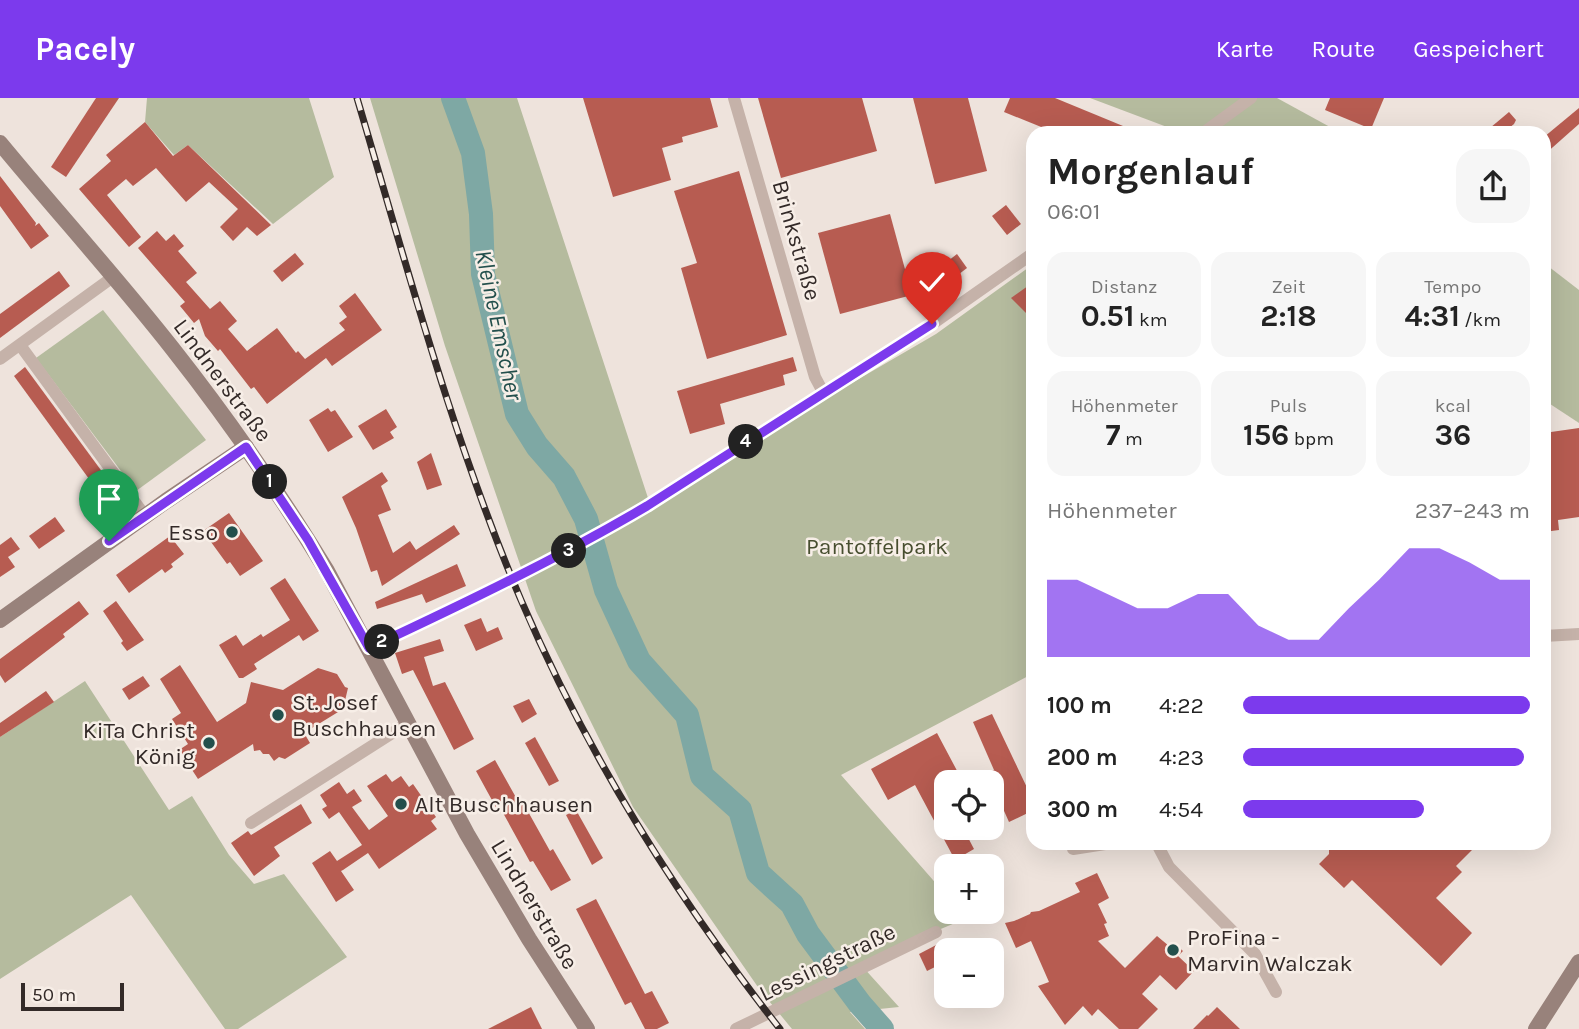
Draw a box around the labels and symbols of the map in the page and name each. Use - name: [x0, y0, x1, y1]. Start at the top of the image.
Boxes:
- street label: Brinkstraße: [766, 177, 827, 303]
- water label: Kleine Emscher: [469, 247, 529, 404]
- pin: [902, 252, 962, 324]
- street label: Lindnerstraße: [168, 314, 278, 447]
- pin: 4: [728, 424, 764, 460]
- pin: 1: [252, 464, 288, 500]
- pin: [79, 469, 139, 541]
- place label: Esso: [168, 519, 218, 546]
- marker: Esso: [224, 524, 240, 540]
- pin: 3: [552, 533, 586, 568]
- park label: Pantoffelpark: [806, 533, 948, 560]
- pin: 2: [364, 624, 400, 660]
- place label: St. Josef Buschhausen: [292, 689, 436, 742]
- marker: St. Josef Buschhausen: [270, 707, 286, 723]
- place label: KiTa Christ König: [83, 717, 195, 770]
- marker: KiTa Christ König: [201, 735, 217, 751]
- place label: Alt Buschhausen: [415, 791, 593, 818]
- marker: Alt Buschhausen: [393, 796, 409, 812]
- street label: Lindnerstraße: [485, 834, 584, 974]
- street label: Lessingstraße: [755, 918, 900, 1007]
- place label: ProFina - Marvin Walczak: [1187, 924, 1353, 977]
- marker: ProFina - Marvin Walczak: [1165, 942, 1181, 958]
- scale bar: [21, 980, 124, 1012]

